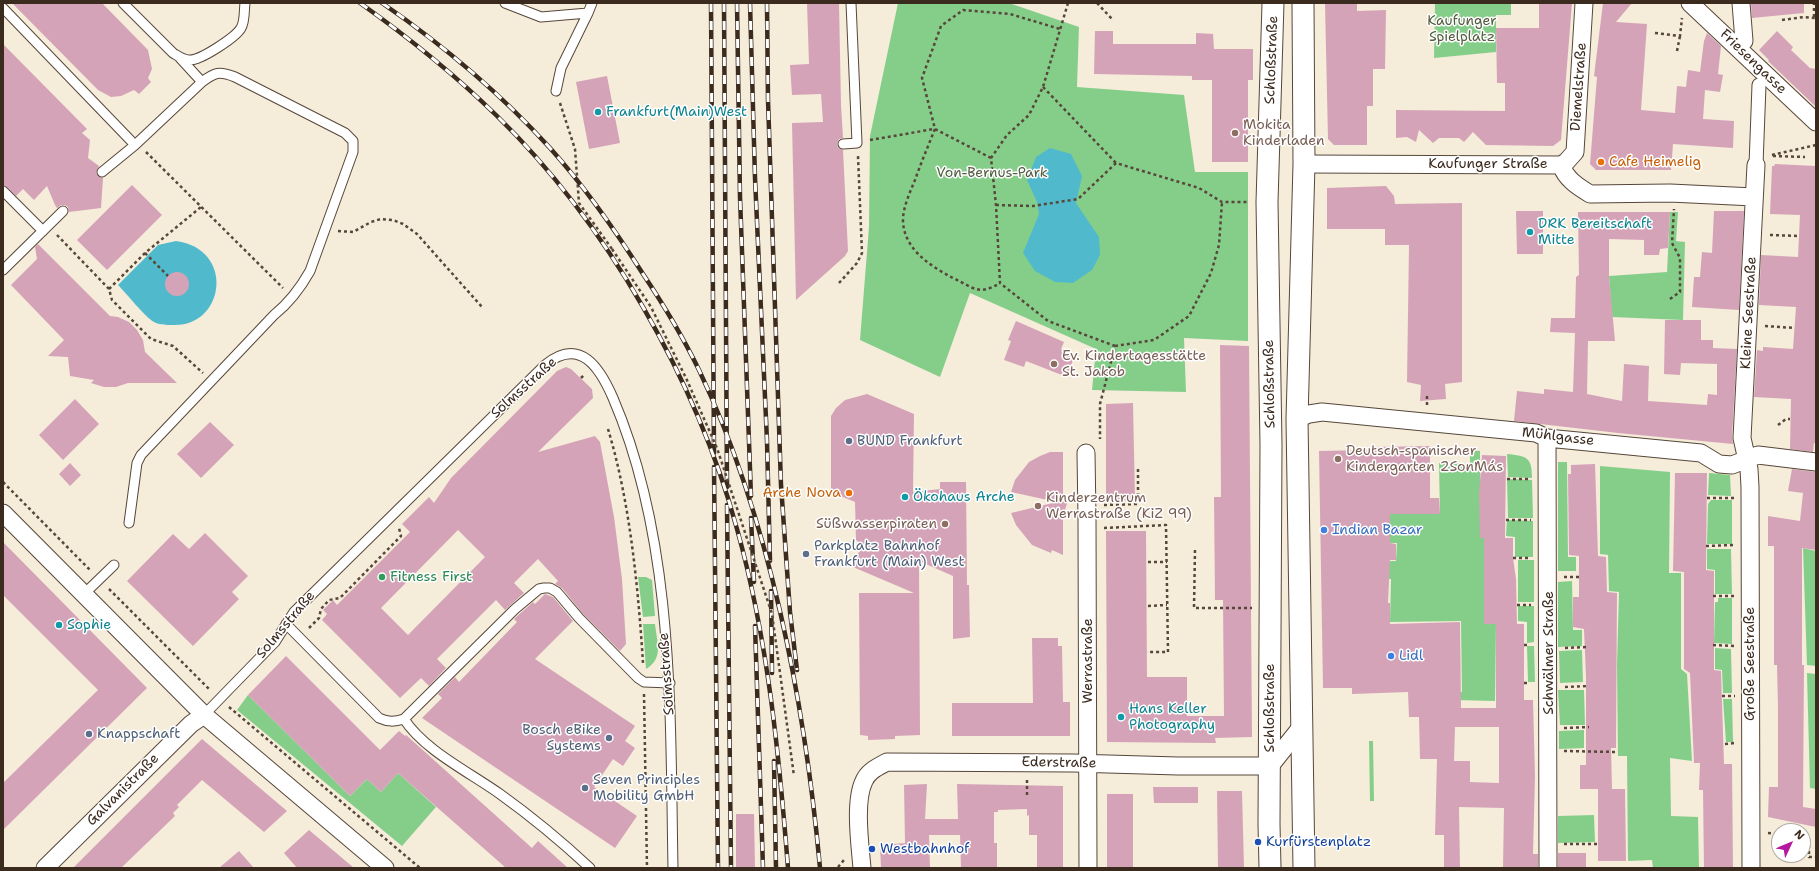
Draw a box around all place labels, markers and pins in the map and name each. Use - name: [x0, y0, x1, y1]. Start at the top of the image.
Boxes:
- place label: Frankfurt(Main)West: [606, 104, 747, 120]
- marker: Frankfurt(Main)West: [593, 107, 603, 117]
- place label: Mokita Kinderladen: [1243, 117, 1325, 150]
- marker: Mokita Kinderladen: [1230, 128, 1240, 138]
- place label: Cafe Heimelig: [1609, 154, 1701, 170]
- marker: Cafe Heimelig: [1596, 157, 1606, 167]
- place label: DRK Bereitschaft Mitte: [1538, 216, 1652, 248]
- marker: DRK Bereitschaft Mitte: [1525, 227, 1535, 237]
- place label: Ev. Kindertagesstätte St. Jakob: [1062, 348, 1206, 380]
- marker: Ev. Kindertagesstätte St. Jakob: [1049, 359, 1059, 369]
- place label: BUND Frankfurt: [857, 433, 963, 449]
- marker: BUND Frankfurt: [844, 436, 854, 446]
- place label: Deutsch-spanischer Kindergarten 2SonMás: [1346, 443, 1503, 476]
- marker: Deutsch-spanischer Kindergarten 2SonMás: [1333, 454, 1343, 464]
- place label: Arche Nova: [762, 485, 841, 501]
- marker: Arche Nova: [844, 488, 854, 498]
- place label: Ökohaus Arche: [913, 489, 1015, 505]
- place label: Kinderzentrum Werrastraße (KiZ 99): [1046, 490, 1192, 522]
- marker: Ökohaus Arche: [900, 492, 910, 502]
- marker: Kinderzentrum Werrastraße (KiZ 99): [1033, 501, 1043, 511]
- place label: Süßwasserpiraten: [816, 516, 937, 532]
- marker: Süßwasserpiraten: [940, 519, 950, 529]
- place label: Indian Bazar: [1332, 522, 1422, 538]
- marker: Indian Bazar: [1319, 525, 1329, 535]
- place label: Parkplatz Bahnhof Frankfurt (Main) West: [814, 538, 965, 570]
- marker: Parkplatz Bahnhof Frankfurt (Main) West: [801, 549, 811, 559]
- place label: Fitness First: [390, 569, 472, 585]
- marker: Fitness First: [377, 572, 387, 582]
- place label: Sophie: [67, 617, 111, 633]
- marker: Sophie: [54, 620, 64, 630]
- place label: Lidl: [1399, 648, 1423, 664]
- marker: Lidl: [1386, 651, 1396, 661]
- place label: Hans Keller Photography: [1129, 701, 1215, 734]
- marker: Hans Keller Photography: [1116, 712, 1126, 722]
- place label: Bosch eBike Systems: [522, 722, 601, 754]
- place label: Knappschaft: [97, 726, 180, 742]
- marker: Knappschaft: [84, 729, 94, 739]
- marker: Bosch eBike Systems: [604, 733, 614, 743]
- place label: Seven Principles Mobility GmbH: [593, 772, 700, 804]
- marker: Seven Principles Mobility GmbH: [580, 783, 590, 793]
- place label: Kurfürstenplatz: [1266, 834, 1371, 850]
- marker: Kurfürstenplatz: [1253, 837, 1263, 847]
- place label: Westbahnhof: [880, 841, 969, 857]
- marker: Westbahnhof: [867, 844, 877, 854]

